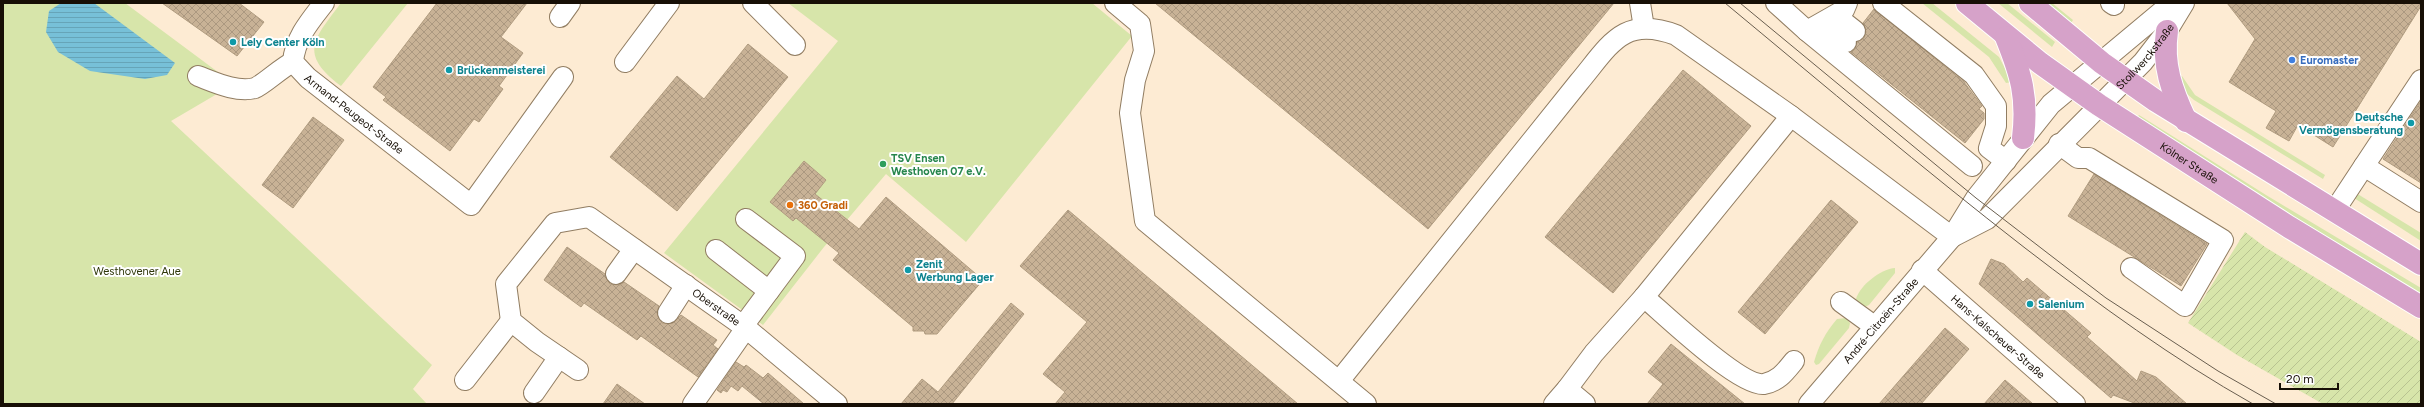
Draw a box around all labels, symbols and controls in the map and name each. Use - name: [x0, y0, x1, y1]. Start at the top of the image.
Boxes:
- street label: Stollwerckstraße: [2113, 21, 2176, 92]
- place label: Lely Center Köln: [241, 36, 325, 49]
- marker: Lely Center Köln: [228, 37, 238, 47]
- place label: Euromaster: [2300, 54, 2359, 67]
- marker: Euromaster: [2287, 55, 2297, 65]
- place label: Brückenmeisterei: [457, 64, 546, 77]
- marker: Brückenmeisterei: [444, 65, 454, 75]
- street label: Armand-Peugeot-Straße: [302, 71, 406, 156]
- place label: Deutsche Vermögensberatung: [2299, 111, 2403, 137]
- marker: Deutsche Vermögensberatung: [2406, 118, 2416, 128]
- street label: Kölner Straße: [2158, 139, 2221, 186]
- place label: TSV Ensen Westhoven 07 e.V.: [891, 152, 986, 178]
- marker: TSV Ensen Westhoven 07 e.V.: [878, 159, 888, 169]
- place label: 360 Gradi: [798, 199, 848, 212]
- marker: 360 Gradi: [785, 200, 795, 210]
- place label: Zenit Werbung Lager: [916, 258, 994, 284]
- park label: Westhovener Aue: [93, 265, 181, 278]
- marker: Zenit Werbung Lager: [903, 265, 913, 275]
- street label: André-Citroën-Straße: [1840, 275, 1921, 366]
- street label: Oberstraße: [690, 286, 743, 328]
- street label: Hans-Kalscheuer-Straße: [1948, 292, 2048, 381]
- place label: Salenium: [2038, 298, 2085, 311]
- marker: Salenium: [2025, 299, 2035, 309]
- scale bar: [2280, 365, 2338, 391]
- text: 20 m: [2286, 372, 2314, 386]

